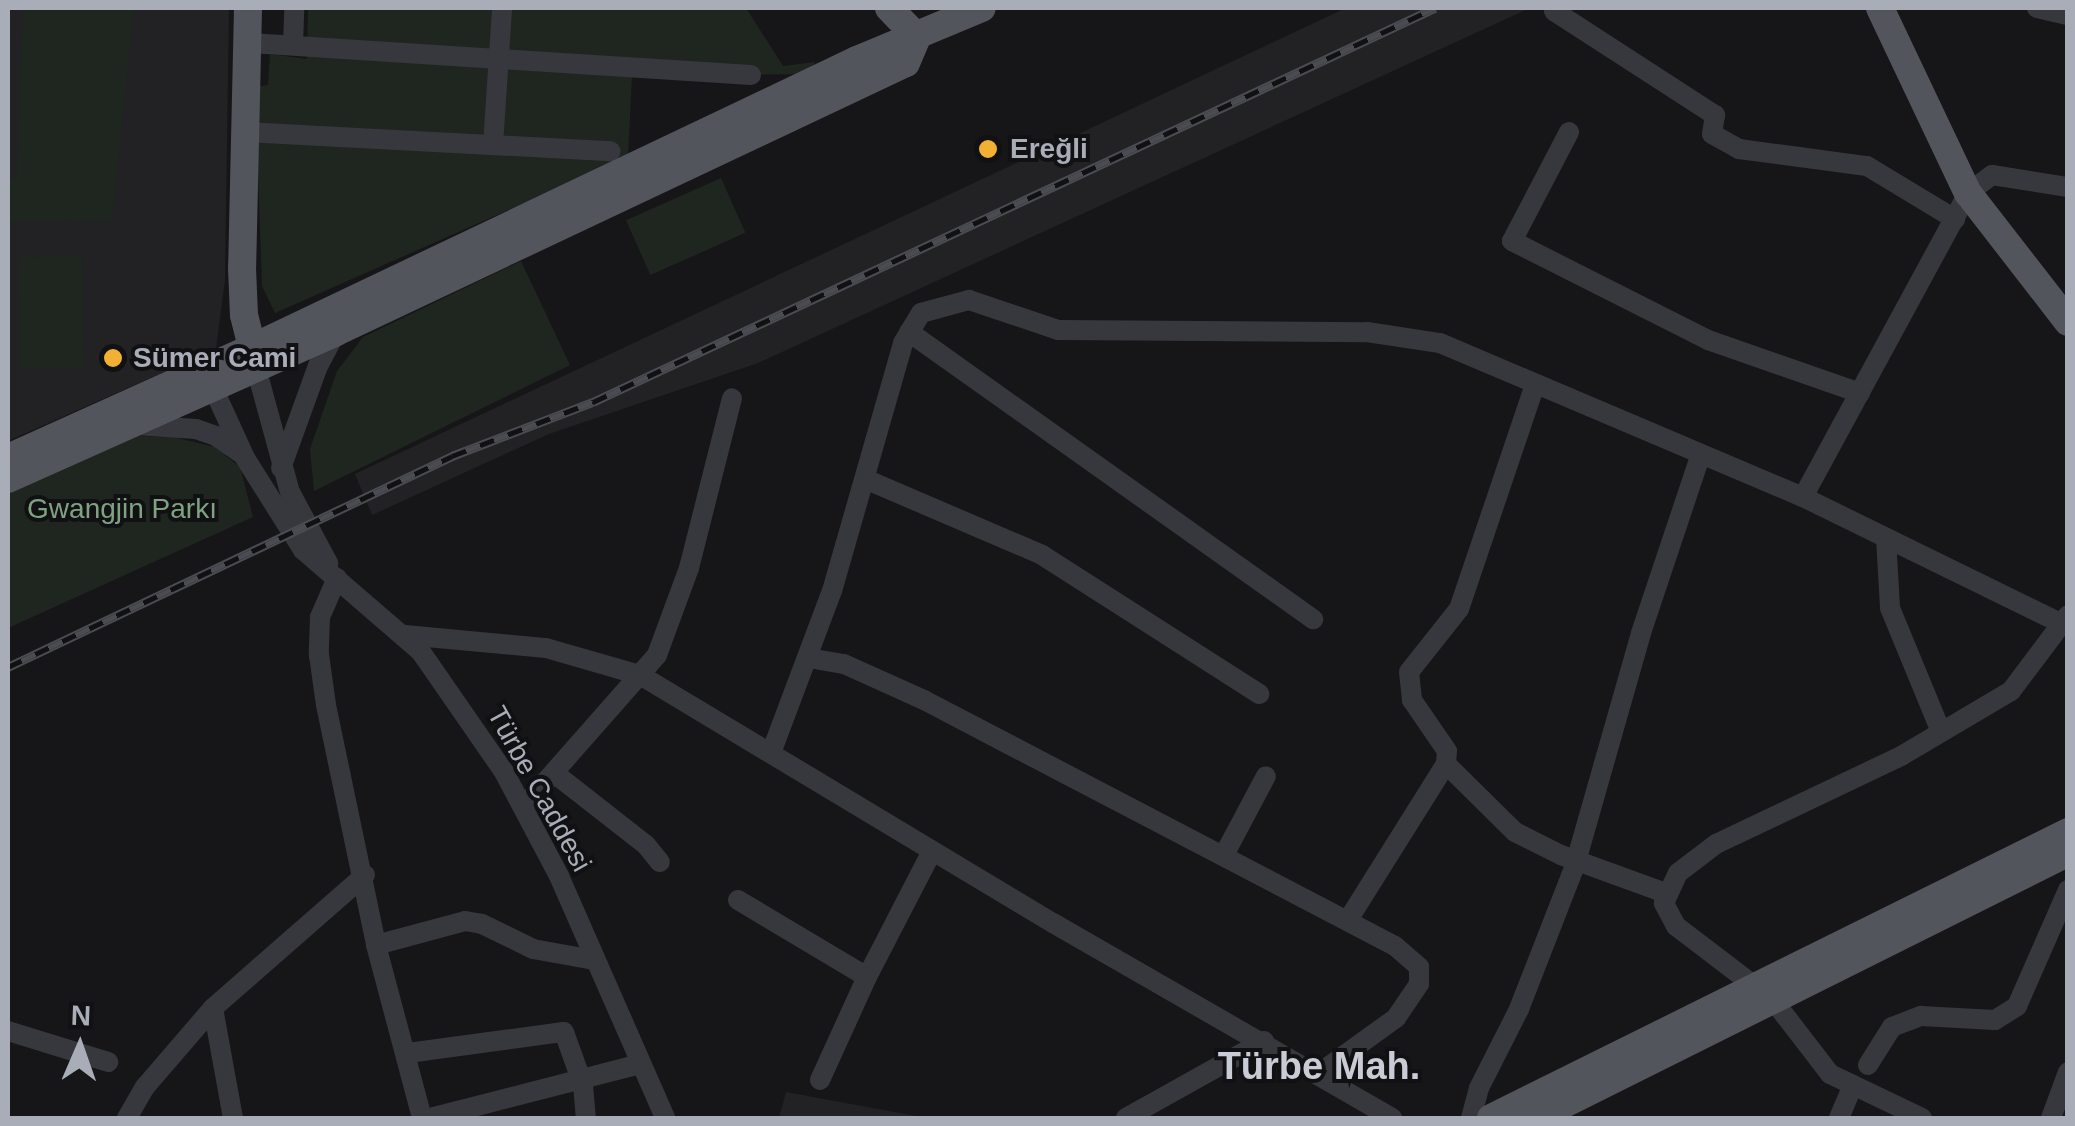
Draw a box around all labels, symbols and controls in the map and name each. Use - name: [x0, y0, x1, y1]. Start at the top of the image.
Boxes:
- place label: Ereğli: [1010, 132, 1088, 166]
- marker: Ereğli: [975, 136, 1001, 162]
- place label: Sümer Cami: [133, 341, 296, 375]
- marker: Sümer Cami: [102, 347, 124, 369]
- park label: Gwangjin Parkı: [27, 492, 217, 526]
- street label: Türbe Caddesi: [480, 701, 598, 877]
- north arrow: [30, 996, 130, 1096]
- text: N: [70, 1000, 92, 1031]
- district label: Türbe Mah.: [1218, 1044, 1420, 1090]

